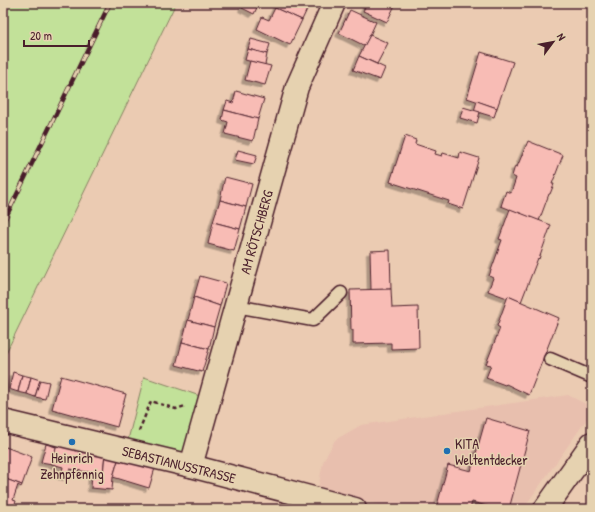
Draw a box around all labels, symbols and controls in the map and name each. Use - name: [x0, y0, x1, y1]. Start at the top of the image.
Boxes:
- scale bar: [24, 22, 89, 48]
- north arrow: [533, 22, 573, 62]
- text: 20 m: [30, 27, 52, 44]
- text: N: [554, 31, 569, 43]
- street label: AM RÖTSCHBERG: [235, 188, 277, 276]
- place label: KITA Weltentdecker: [455, 434, 528, 469]
- marker: Heinrich Zehnpfennig: [67, 437, 77, 447]
- street label: SEBASTIANUSSTRASSE: [120, 441, 238, 487]
- marker: KITA Weltentdecker: [442, 446, 452, 456]
- place label: Heinrich Zehnpfennig: [40, 448, 104, 484]

